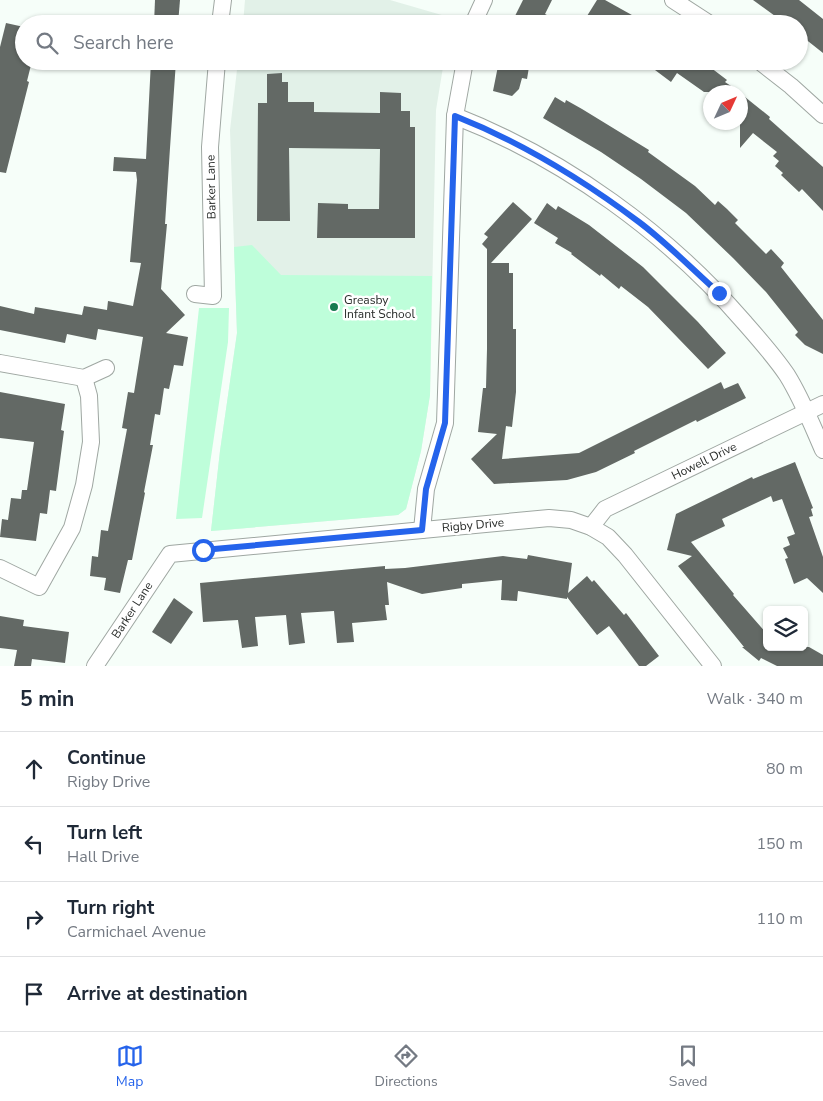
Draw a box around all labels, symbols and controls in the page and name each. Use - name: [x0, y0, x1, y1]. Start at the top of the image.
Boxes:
- search box: [15, 15, 808, 70]
- icon: search: [33, 29, 61, 57]
- text: Search here: [73, 30, 174, 56]
- north arrow: [703, 85, 748, 130]
- street label: Barker Lane: [202, 155, 220, 219]
- route end: [708, 282, 731, 305]
- place label: Greasby Infant School: [344, 292, 415, 322]
- marker: Greasby Infant School: [328, 301, 340, 313]
- street label: Howell Drive: [669, 438, 739, 484]
- street label: Rigby Drive: [441, 514, 505, 536]
- route start: [192, 539, 215, 562]
- street label: Barker Lane: [108, 579, 156, 641]
- map controls: [763, 606, 808, 651]
- button: layers: [763, 606, 808, 651]
- text: 5 min: [20, 685, 74, 713]
- text: Walk · 340 m: [707, 688, 803, 710]
- text: Continue: [67, 745, 146, 771]
- icon: ahead: [20, 755, 48, 783]
- text: 80 m: [766, 758, 803, 780]
- text: Rigby Drive: [67, 771, 150, 793]
- text: Turn left: [67, 820, 142, 846]
- icon: left: [20, 830, 48, 858]
- text: 150 m: [756, 833, 803, 855]
- text: Hall Drive: [67, 846, 139, 868]
- text: Turn right: [67, 895, 154, 921]
- icon: right: [20, 905, 48, 933]
- text: 110 m: [756, 908, 803, 930]
- text: Carmichael Avenue: [67, 921, 206, 943]
- icon: arrive: [20, 980, 48, 1008]
- text: Arrive at destination: [67, 981, 248, 1007]
- tab: Map: [116, 1042, 144, 1091]
- tab: Directions: [375, 1042, 438, 1091]
- tab: Saved: [669, 1042, 707, 1091]

